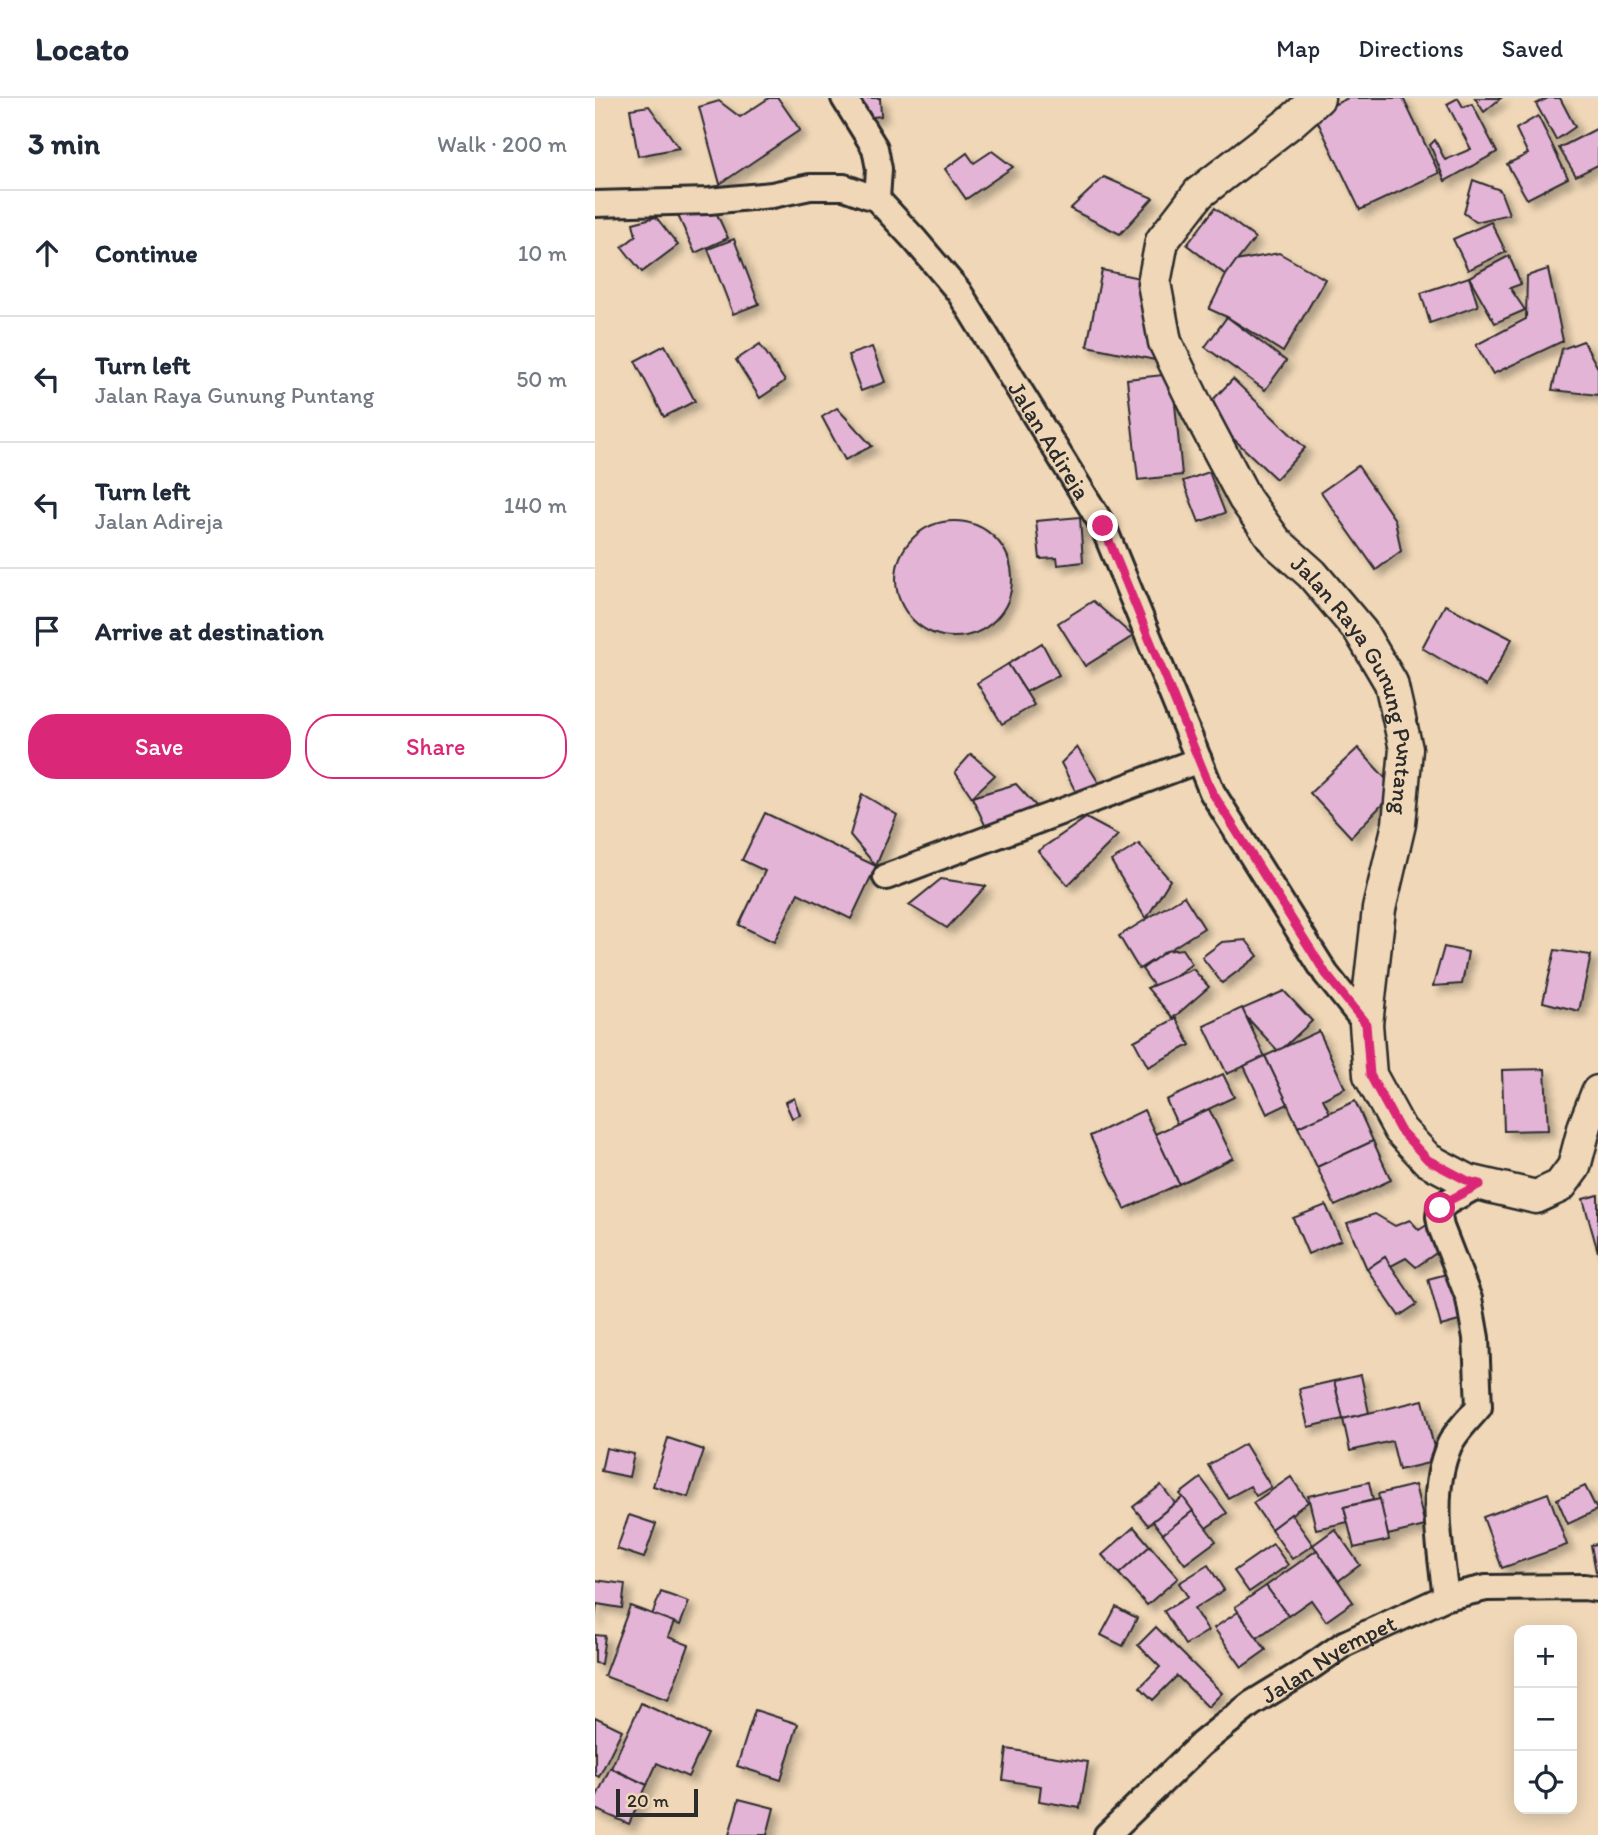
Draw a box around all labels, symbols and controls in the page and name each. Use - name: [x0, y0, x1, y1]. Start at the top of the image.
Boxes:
- text: Locato: [35, 29, 129, 68]
- text: Map: [1276, 34, 1320, 63]
- text: Directions: [1358, 34, 1464, 63]
- text: Saved: [1502, 34, 1563, 63]
- text: 3 min: [28, 125, 100, 162]
- text: Walk · 200 m: [437, 130, 567, 158]
- icon: ahead: [28, 234, 66, 272]
- text: Continue: [95, 237, 198, 269]
- text: 10 m: [518, 239, 567, 267]
- text: Turn left: [95, 349, 191, 381]
- icon: left: [28, 360, 66, 398]
- text: 50 m: [516, 365, 567, 393]
- street label: Jalan Adireja: [1003, 375, 1098, 505]
- text: Jalan Raya Gunung Puntang: [95, 381, 374, 409]
- text: Turn left: [95, 475, 191, 507]
- icon: left: [28, 486, 66, 524]
- text: 140 m: [504, 491, 567, 519]
- text: Jalan Adireja: [95, 507, 223, 535]
- route end: [1087, 510, 1118, 541]
- street label: Jalan Raya Gunung Puntang: [1285, 548, 1421, 817]
- icon: arrive: [28, 612, 66, 650]
- text: Arrive at destination: [95, 615, 324, 647]
- button: Save: [28, 714, 291, 779]
- button: Share: [305, 714, 567, 779]
- route start: [1424, 1192, 1455, 1223]
- street label: Jalan Nyempet: [1255, 1608, 1400, 1709]
- map controls: [1514, 1625, 1577, 1814]
- button: +: [1514, 1625, 1577, 1688]
- button: −: [1514, 1688, 1577, 1751]
- button: locate: [1514, 1751, 1577, 1814]
- scale bar: [616, 1786, 698, 1818]
- text: 20 m: [627, 1789, 669, 1812]

